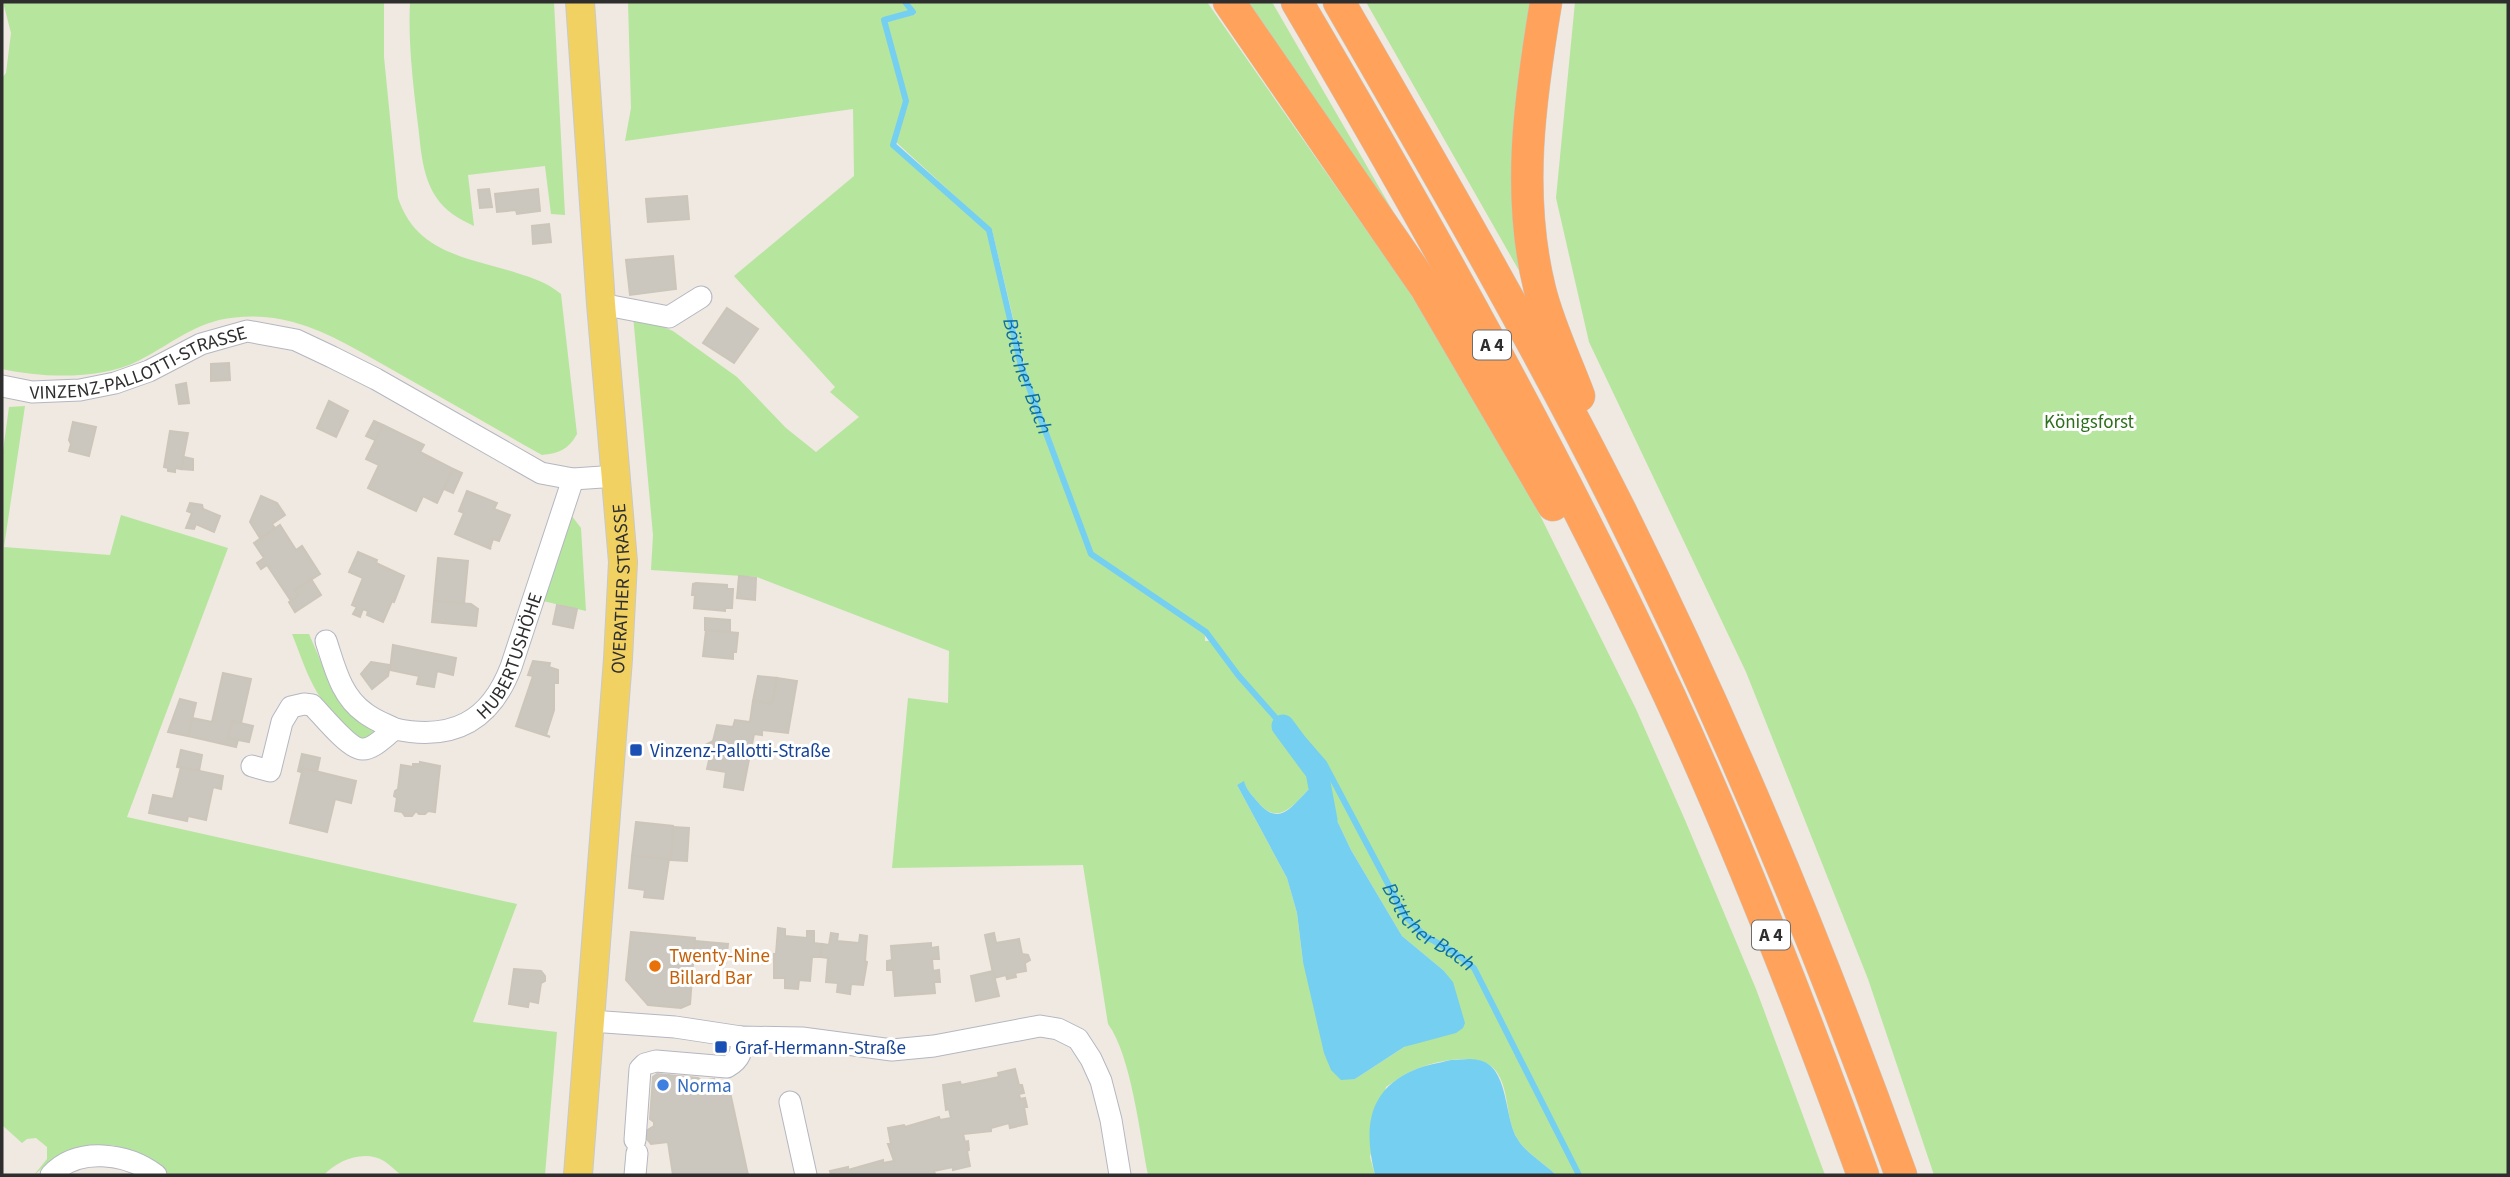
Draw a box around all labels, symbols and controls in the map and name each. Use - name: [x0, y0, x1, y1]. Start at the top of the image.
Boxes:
- water label: Böttcher Bach: [995, 315, 1060, 439]
- street label: VINZENZ-PALLOTTI-STRASSE: [29, 320, 250, 407]
- road number: A 4: [1473, 330, 1511, 360]
- park label: Königsforst: [2044, 409, 2135, 436]
- street label: OVERATHER STRASSE: [605, 502, 638, 675]
- street label: HUBERTUSHÖHE: [471, 589, 550, 726]
- place label: Vinzenz-Pallotti-Straße: [650, 738, 830, 765]
- marker: Vinzenz-Pallotti-Straße: [628, 742, 644, 758]
- water label: Böttcher Bach: [1375, 877, 1482, 978]
- road number: A 4: [1752, 920, 1790, 950]
- place label: Twenty-Nine Billard Bar: [669, 943, 770, 992]
- marker: Twenty-Nine Billard Bar: [647, 958, 663, 974]
- place label: Graf-Hermann-Straße: [735, 1035, 906, 1062]
- marker: Graf-Hermann-Straße: [713, 1039, 729, 1055]
- place label: Norma: [677, 1073, 732, 1100]
- marker: Norma: [655, 1077, 671, 1093]

